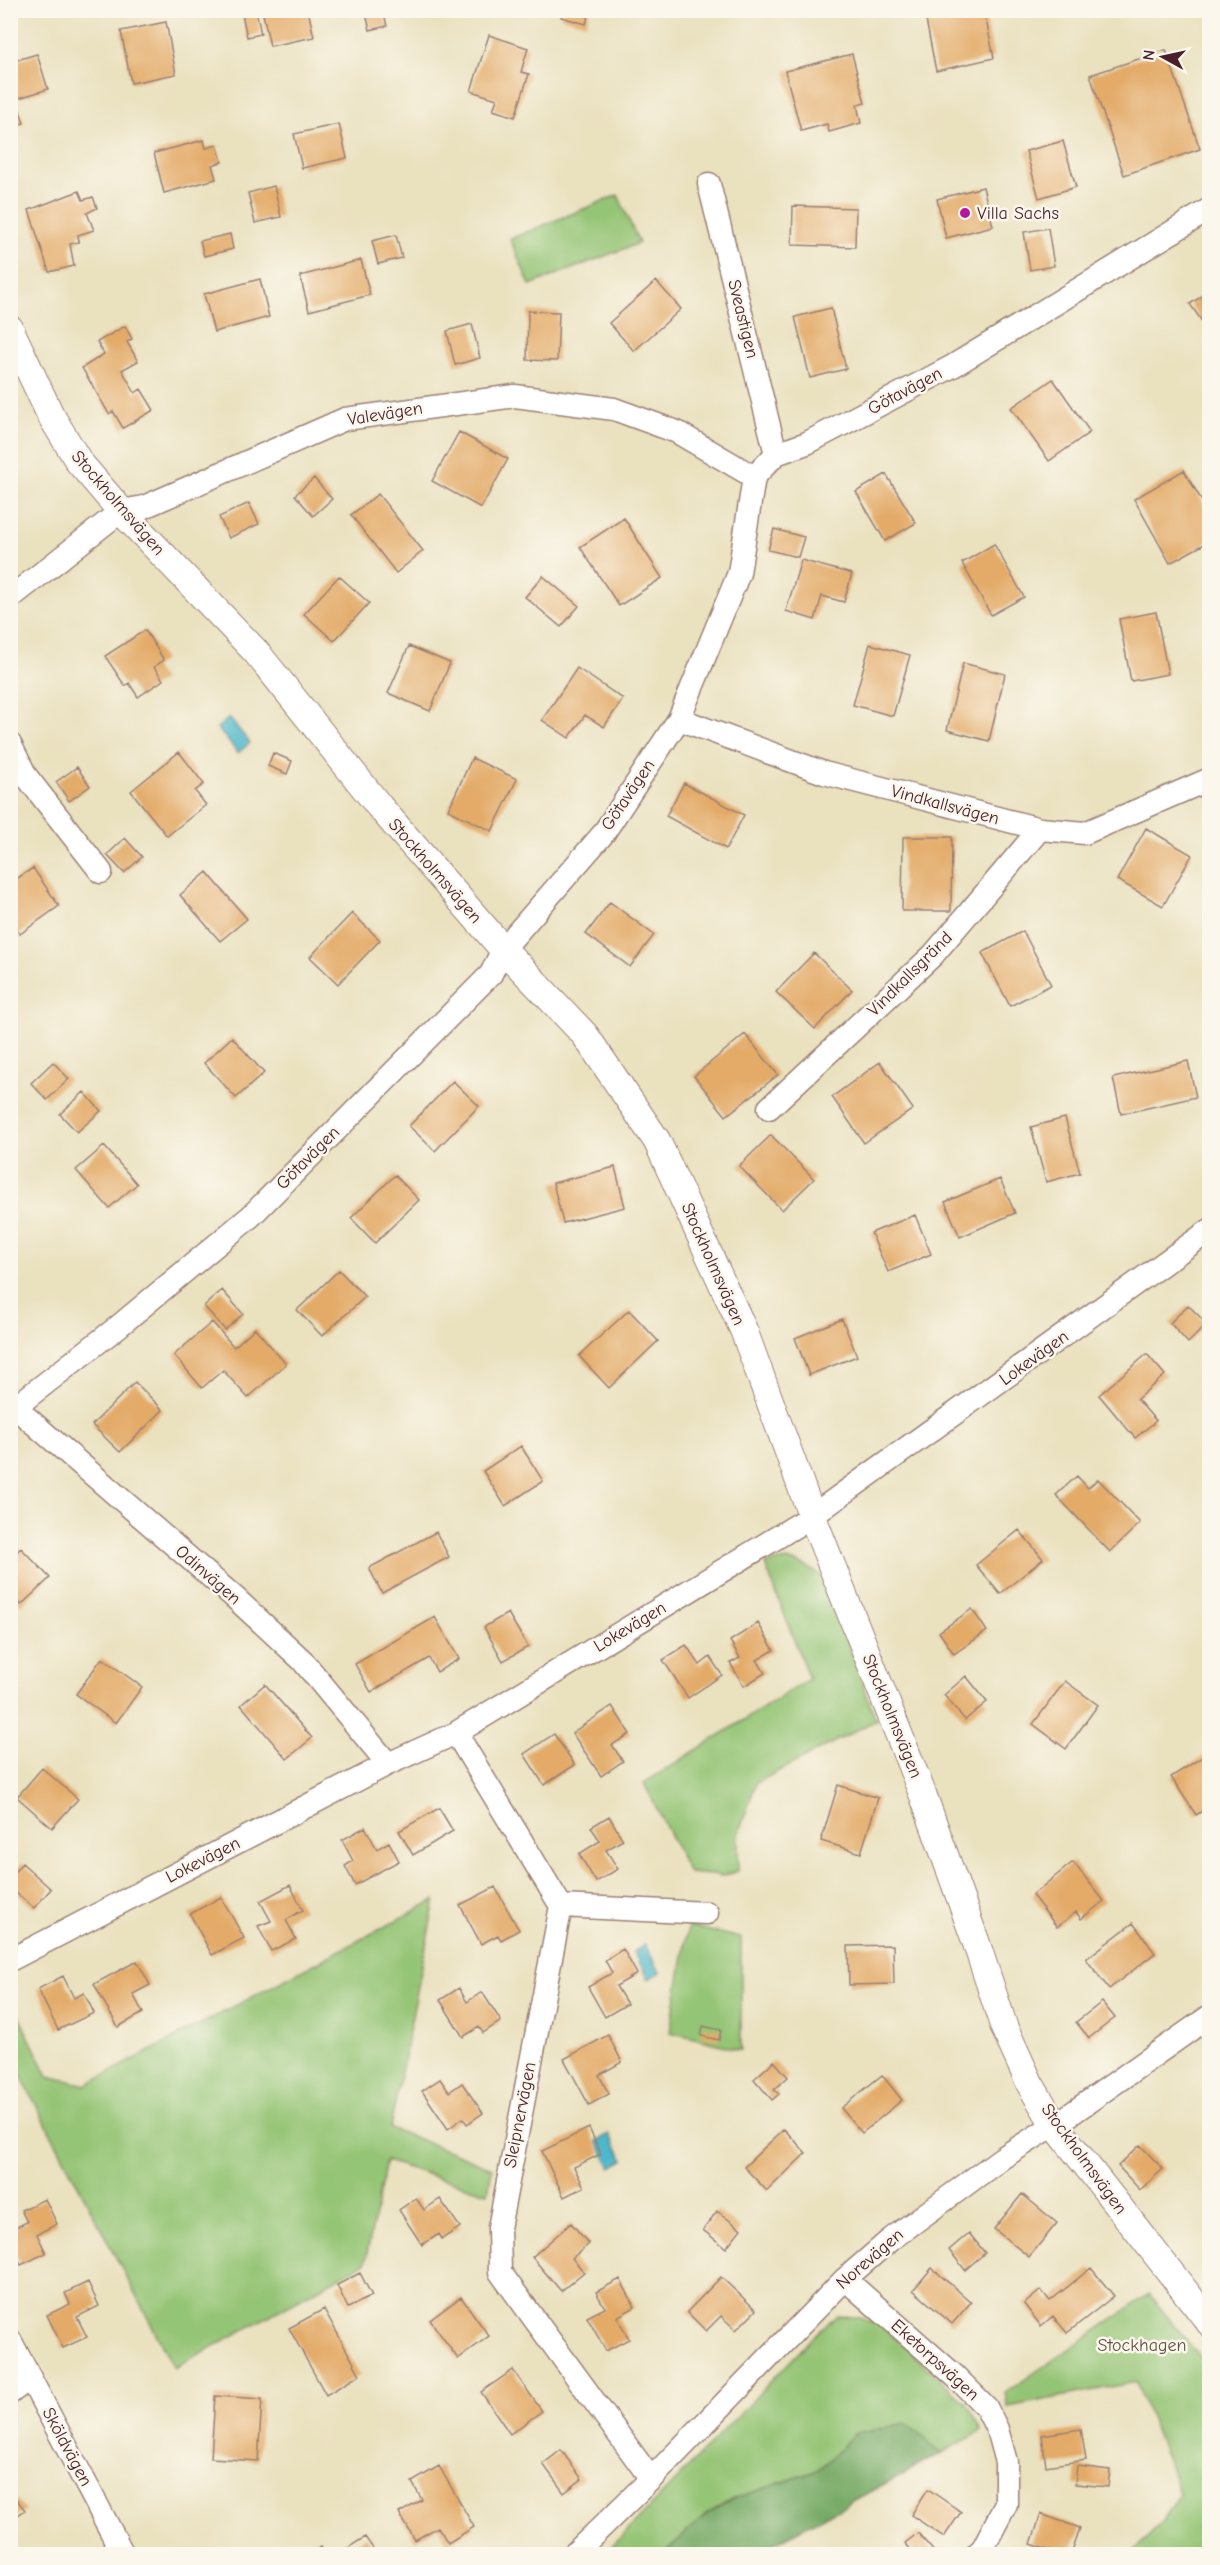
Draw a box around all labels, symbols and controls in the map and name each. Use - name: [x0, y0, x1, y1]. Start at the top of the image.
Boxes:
- north arrow: [1133, 27, 1193, 87]
- text: N: [1139, 49, 1159, 61]
- place label: Villa Sachs: [977, 203, 1059, 224]
- marker: Villa Sachs: [958, 206, 972, 220]
- street label: Sveastigen: [723, 277, 763, 361]
- street label: Götavägen: [864, 363, 946, 419]
- street label: Valevägen: [346, 398, 424, 430]
- street label: Stockholmsvägen: [67, 446, 169, 560]
- street label: Götavägen: [597, 755, 659, 835]
- street label: Vindkallsvägen: [889, 780, 1001, 830]
- street label: Stockholmsvägen: [384, 814, 486, 928]
- street label: Vindkallsgränd: [863, 927, 957, 1021]
- street label: Götavägen: [272, 1122, 344, 1194]
- street label: Stockholmsvägen: [677, 1199, 749, 1329]
- street label: Lokevägen: [995, 1326, 1073, 1390]
- street label: Odinvägen: [171, 1541, 245, 1609]
- street label: Lokevägen: [590, 1597, 670, 1657]
- street label: Stockholmsvägen: [858, 1651, 926, 1781]
- street label: Lokevägen: [162, 1832, 244, 1888]
- street label: Sleipnervägen: [499, 2060, 541, 2170]
- street label: Stockholmsvägen: [1037, 2099, 1131, 2219]
- street label: Norevägen: [832, 2224, 908, 2294]
- street label: Eketorpsvägen: [887, 2315, 983, 2405]
- park label: Stockhagen: [1098, 2335, 1186, 2356]
- street label: Sköldvägen: [37, 2404, 97, 2490]

